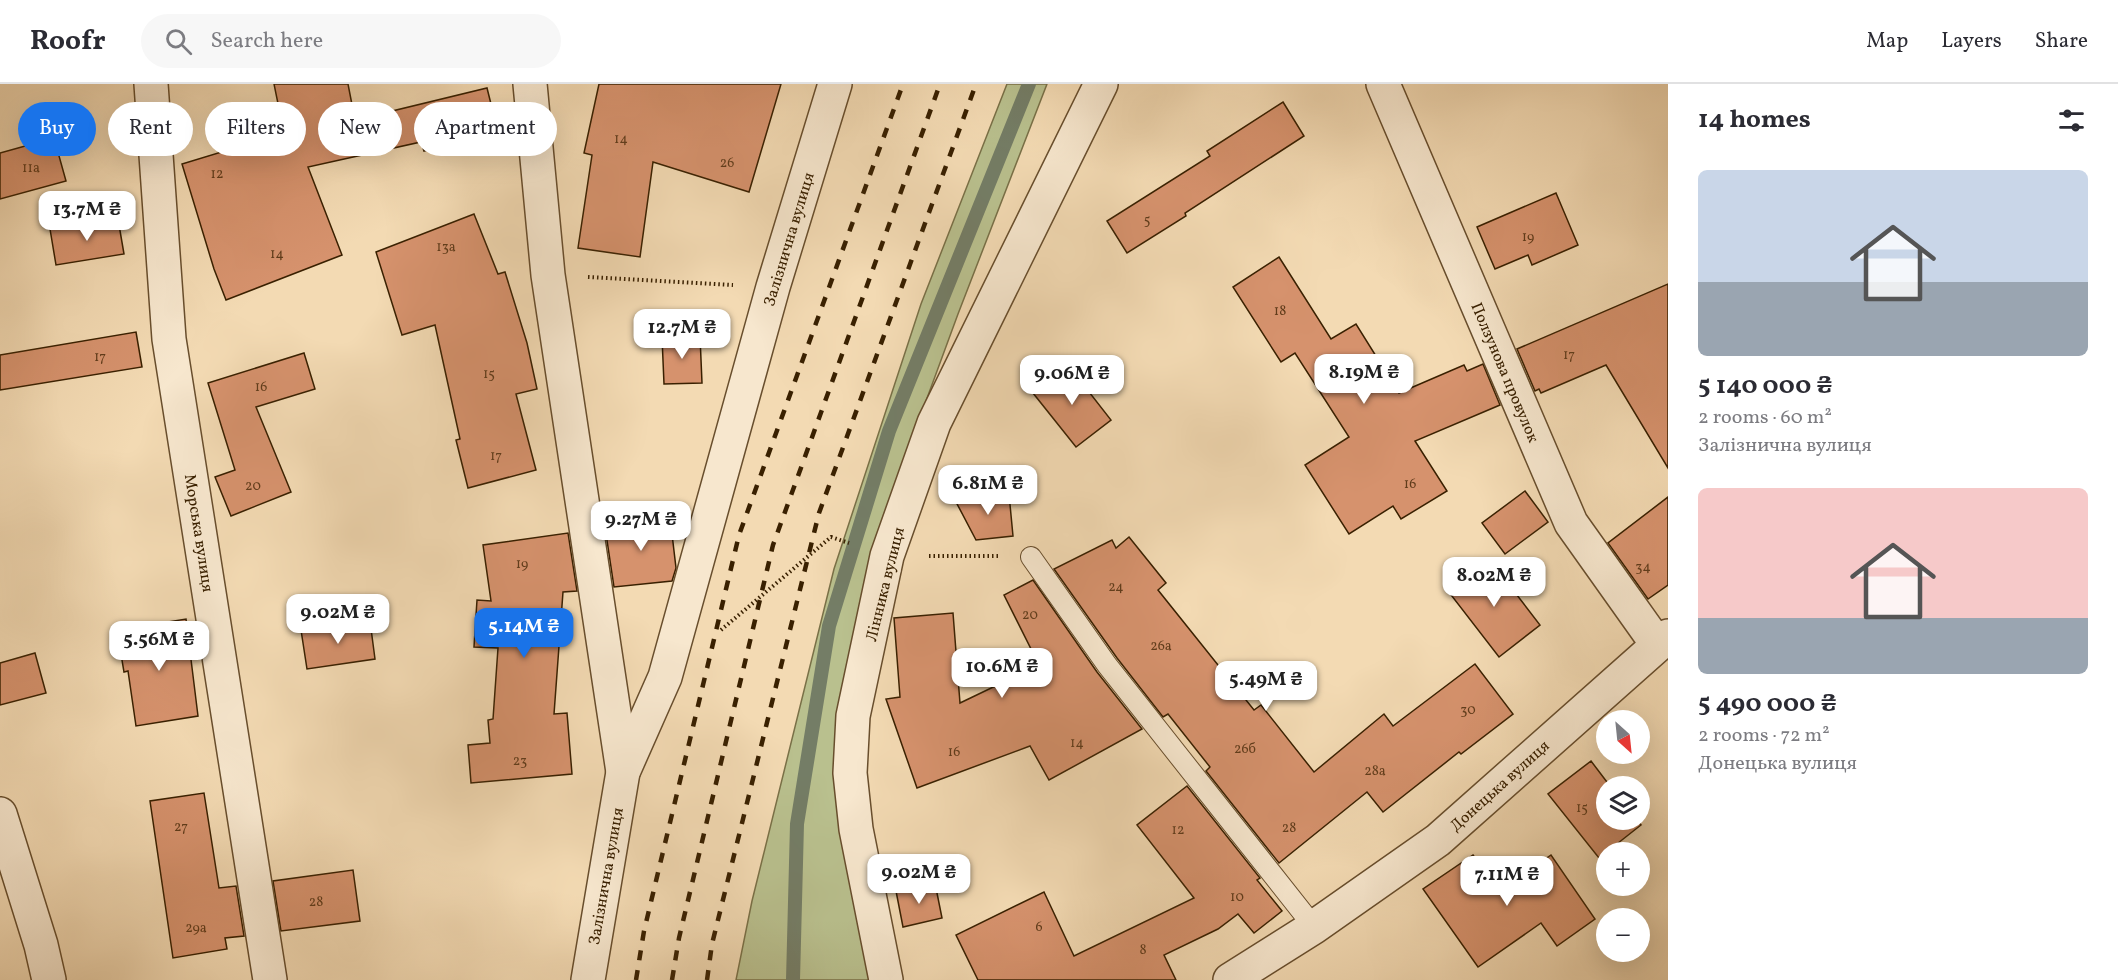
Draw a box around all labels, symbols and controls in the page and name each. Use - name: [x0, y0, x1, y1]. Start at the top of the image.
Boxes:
- search box: [141, 14, 561, 68]
- text: Roofr: [30, 22, 105, 61]
- icon: search: [162, 25, 195, 58]
- text: Search here: [210, 26, 323, 57]
- text: Map: [1866, 27, 1908, 56]
- text: Layers: [1941, 27, 2002, 56]
- text: Share: [2035, 27, 2088, 56]
- chip: Buy: [18, 102, 96, 156]
- chip: Rent: [108, 102, 193, 156]
- chip: Filters: [205, 102, 306, 156]
- chip: New: [318, 102, 402, 156]
- chip: Apartment: [414, 102, 557, 156]
- text: 14 homes: [1698, 102, 1811, 138]
- icon: filters: [2055, 104, 2088, 137]
- house number: 14: [614, 130, 628, 149]
- house number: 26: [720, 154, 734, 173]
- house number: 11а: [22, 159, 40, 178]
- house number: 12: [211, 165, 223, 184]
- street label: Залізнична вулиця: [759, 170, 821, 309]
- pin: 13.7M ₴: [32, 191, 142, 242]
- text: 13.7M ₴: [53, 196, 121, 224]
- icon: home: [1839, 209, 1947, 317]
- house number: 5: [1144, 211, 1150, 230]
- house number: 19: [1522, 228, 1534, 247]
- house number: 13а: [436, 238, 456, 257]
- house number: 14: [270, 245, 284, 264]
- street label: Ползунова провулок: [1465, 299, 1544, 447]
- house number: 18: [1274, 302, 1286, 321]
- pin: 12.7M ₴: [627, 309, 737, 360]
- text: 12.7M ₴: [648, 314, 716, 342]
- house number: 17: [1563, 346, 1575, 365]
- house number: 17: [94, 348, 106, 367]
- pin: 8.19M ₴: [1309, 354, 1419, 405]
- pin: 9.06M ₴: [1017, 355, 1127, 406]
- text: 8.19M ₴: [1328, 359, 1400, 387]
- text: 9.06M ₴: [1034, 360, 1110, 388]
- house number: 15: [483, 365, 495, 384]
- text: 5 140 000 ₴: [1698, 368, 1833, 404]
- house number: 16: [255, 378, 267, 397]
- text: 2 rooms · 60 m²: [1698, 404, 1832, 432]
- text: Залізнична вулиця: [1698, 432, 1872, 460]
- house number: 17: [490, 447, 502, 466]
- pin: 6.81M ₴: [933, 465, 1043, 516]
- text: 6.81M ₴: [952, 470, 1024, 498]
- street label: Морська вулиця: [178, 473, 218, 594]
- house number: 16: [1404, 475, 1416, 494]
- house number: 20: [245, 477, 261, 496]
- pin: 9.27M ₴: [586, 501, 696, 552]
- text: 9.27M ₴: [605, 506, 677, 534]
- street label: Лінника вулиця: [861, 525, 911, 644]
- icon: home: [1839, 527, 1947, 635]
- house number: 19: [516, 555, 528, 574]
- pin: 8.02M ₴: [1439, 557, 1549, 608]
- house number: 34: [1635, 558, 1651, 577]
- text: 8.02M ₴: [1457, 562, 1531, 590]
- house number: 24: [1108, 578, 1124, 597]
- pin: 9.02M ₴: [283, 594, 393, 645]
- text: 9.02M ₴: [300, 599, 376, 627]
- house number: 20: [1022, 606, 1038, 625]
- pin: 5.14M ₴: [469, 608, 579, 659]
- text: 5.14M ₴: [488, 613, 560, 641]
- pin: 5.56M ₴: [104, 621, 214, 672]
- text: 5.56M ₴: [123, 626, 195, 654]
- house number: 26а: [1150, 637, 1172, 656]
- pin: 10.6M ₴: [947, 648, 1057, 699]
- text: 10.6M ₴: [966, 653, 1038, 681]
- pin: 5.49M ₴: [1211, 661, 1321, 712]
- text: 5.49M ₴: [1229, 666, 1303, 694]
- text: 5 490 000 ₴: [1698, 686, 1837, 722]
- house number: 30: [1460, 701, 1476, 720]
- north arrow: [1596, 710, 1650, 764]
- map controls: [1596, 710, 1650, 962]
- text: 2 rooms · 72 m²: [1698, 722, 1830, 750]
- house number: 14: [1070, 734, 1084, 753]
- street label: Донецька вулиця: [1446, 736, 1555, 837]
- house number: 26б: [1234, 740, 1256, 759]
- house number: 16: [948, 743, 960, 762]
- text: Донецька вулиця: [1698, 750, 1857, 778]
- house number: 23: [513, 752, 527, 771]
- house number: 28а: [1364, 762, 1386, 781]
- button: layers: [1596, 776, 1650, 830]
- house number: 15: [1576, 799, 1588, 818]
- street label: Залізнична вулиця: [584, 806, 630, 947]
- house number: 27: [174, 818, 188, 837]
- house number: 28: [1282, 819, 1296, 838]
- house number: 12: [1172, 821, 1184, 840]
- button: +: [1596, 842, 1650, 896]
- pin: 9.02M ₴: [864, 854, 974, 905]
- pin: 7.11M ₴: [1452, 856, 1562, 907]
- text: 9.02M ₴: [881, 859, 957, 887]
- text: 7.11M ₴: [1474, 861, 1540, 889]
- house number: 10: [1230, 888, 1244, 907]
- house number: 28: [309, 893, 323, 912]
- button: −: [1596, 908, 1650, 962]
- house number: 6: [1035, 918, 1043, 937]
- house number: 29а: [185, 919, 207, 938]
- house number: 8: [1139, 941, 1147, 960]

